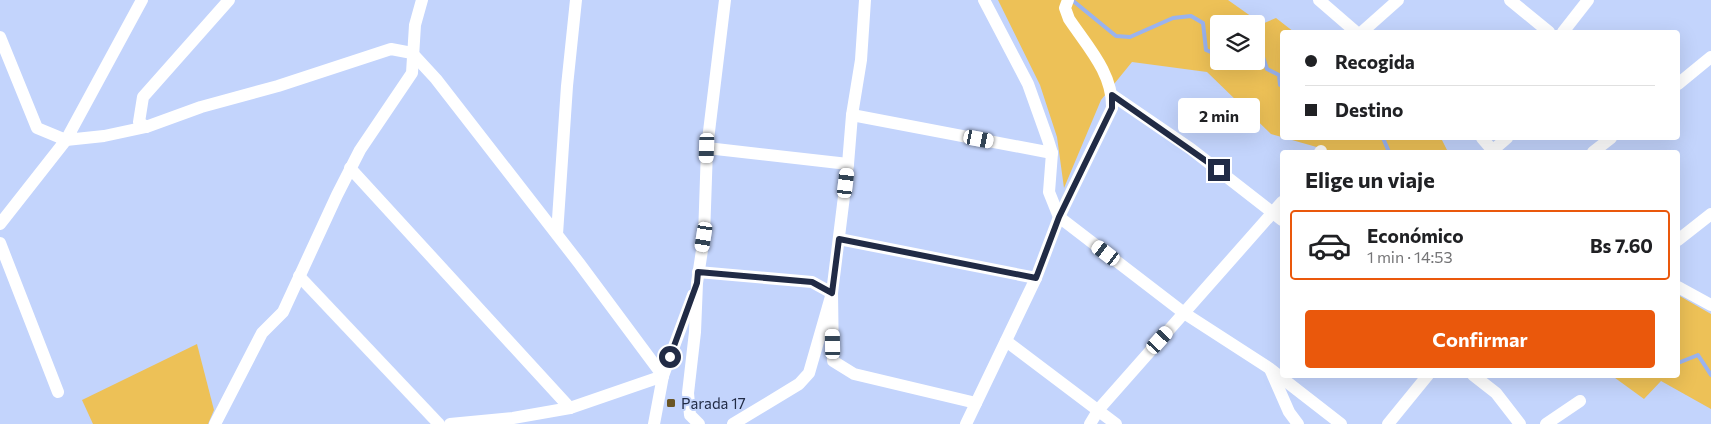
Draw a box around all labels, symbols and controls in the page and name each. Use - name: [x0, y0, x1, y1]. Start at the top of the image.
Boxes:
- map controls: [1210, 15, 1265, 70]
- button: layers: [1210, 15, 1265, 70]
- text: Recogida: [1335, 50, 1415, 73]
- callout: 2 min: [1178, 98, 1260, 132]
- text: Destino: [1335, 98, 1403, 121]
- text: 2 min: [1199, 106, 1239, 125]
- car: [962, 129, 995, 149]
- car: [698, 133, 715, 163]
- route end: [1208, 159, 1230, 181]
- text: Elige un viaje: [1305, 166, 1435, 193]
- car: [836, 167, 855, 199]
- car: [694, 221, 713, 253]
- icon: car: [1307, 223, 1352, 268]
- text: Económico: [1367, 224, 1464, 247]
- text: Bs 7.60: [1590, 234, 1653, 257]
- car: [1089, 238, 1122, 268]
- text: 1 min · 14:53: [1367, 247, 1453, 266]
- button: Confirmar: [1305, 310, 1655, 368]
- car: [1144, 324, 1175, 356]
- car: [825, 329, 840, 359]
- route start: [659, 346, 681, 368]
- place label: Parada 17: [681, 394, 746, 412]
- marker: Parada 17: [665, 397, 677, 409]

